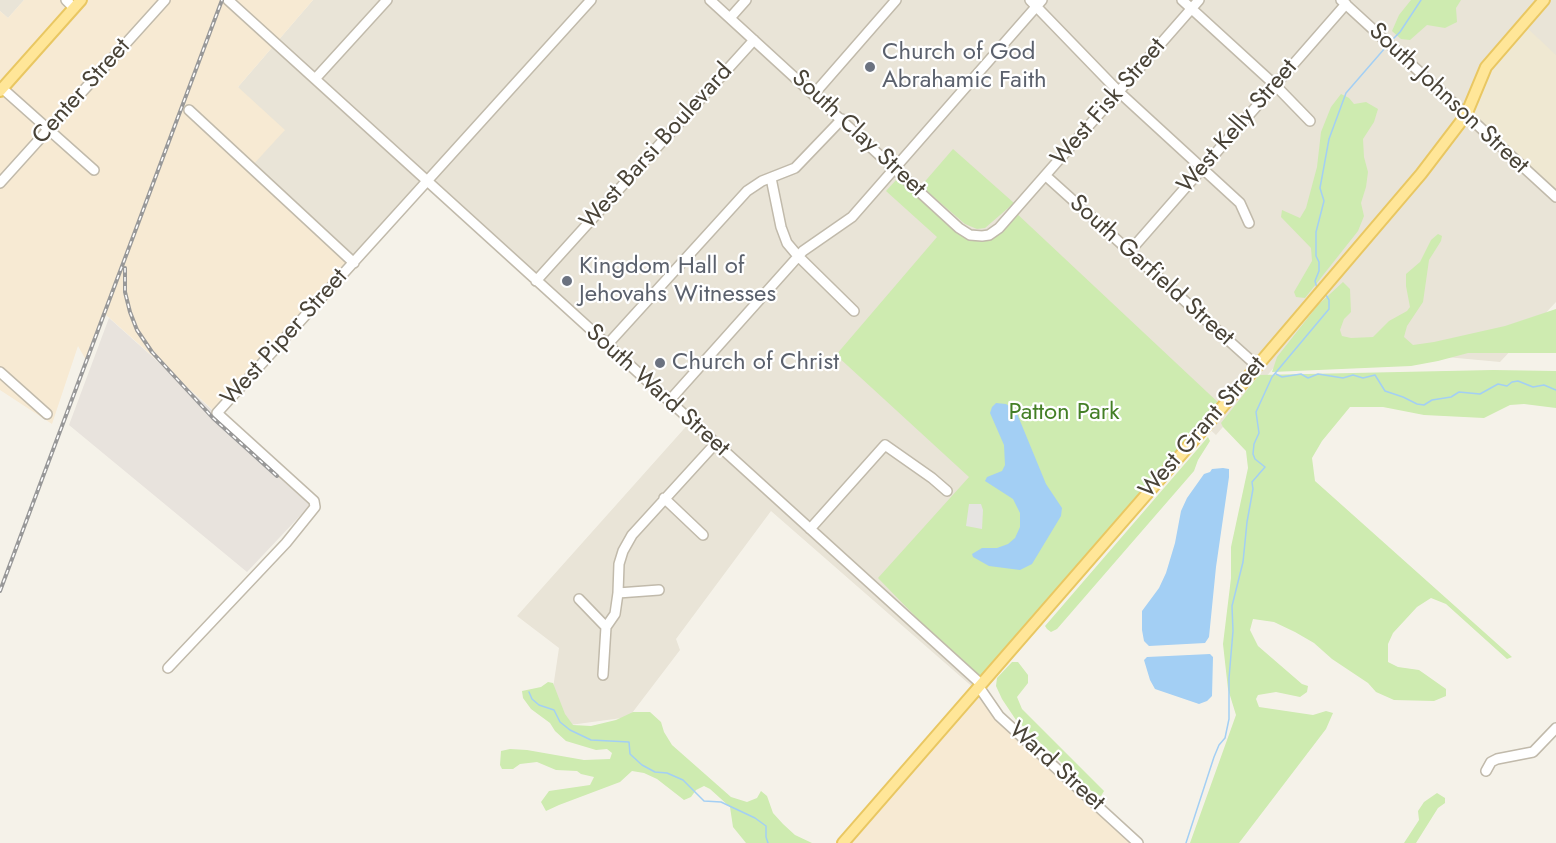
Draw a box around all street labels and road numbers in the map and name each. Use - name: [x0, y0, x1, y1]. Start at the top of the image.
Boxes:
- street label: South Johnson Street: [1362, 17, 1534, 181]
- street label: Center Street: [27, 33, 137, 151]
- street label: West Fisk Street: [1046, 33, 1172, 173]
- street label: West Kelly Street: [1172, 54, 1304, 200]
- street label: West Barsi Boulevard: [575, 58, 739, 236]
- street label: South Clay Street: [785, 65, 931, 203]
- street label: South Garfield Street: [1063, 189, 1239, 353]
- street label: West Piper Street: [216, 263, 354, 413]
- street label: South Ward Street: [579, 319, 735, 463]
- street label: West Grant Street: [1134, 351, 1272, 505]
- street label: Ward Street: [1002, 716, 1110, 818]

